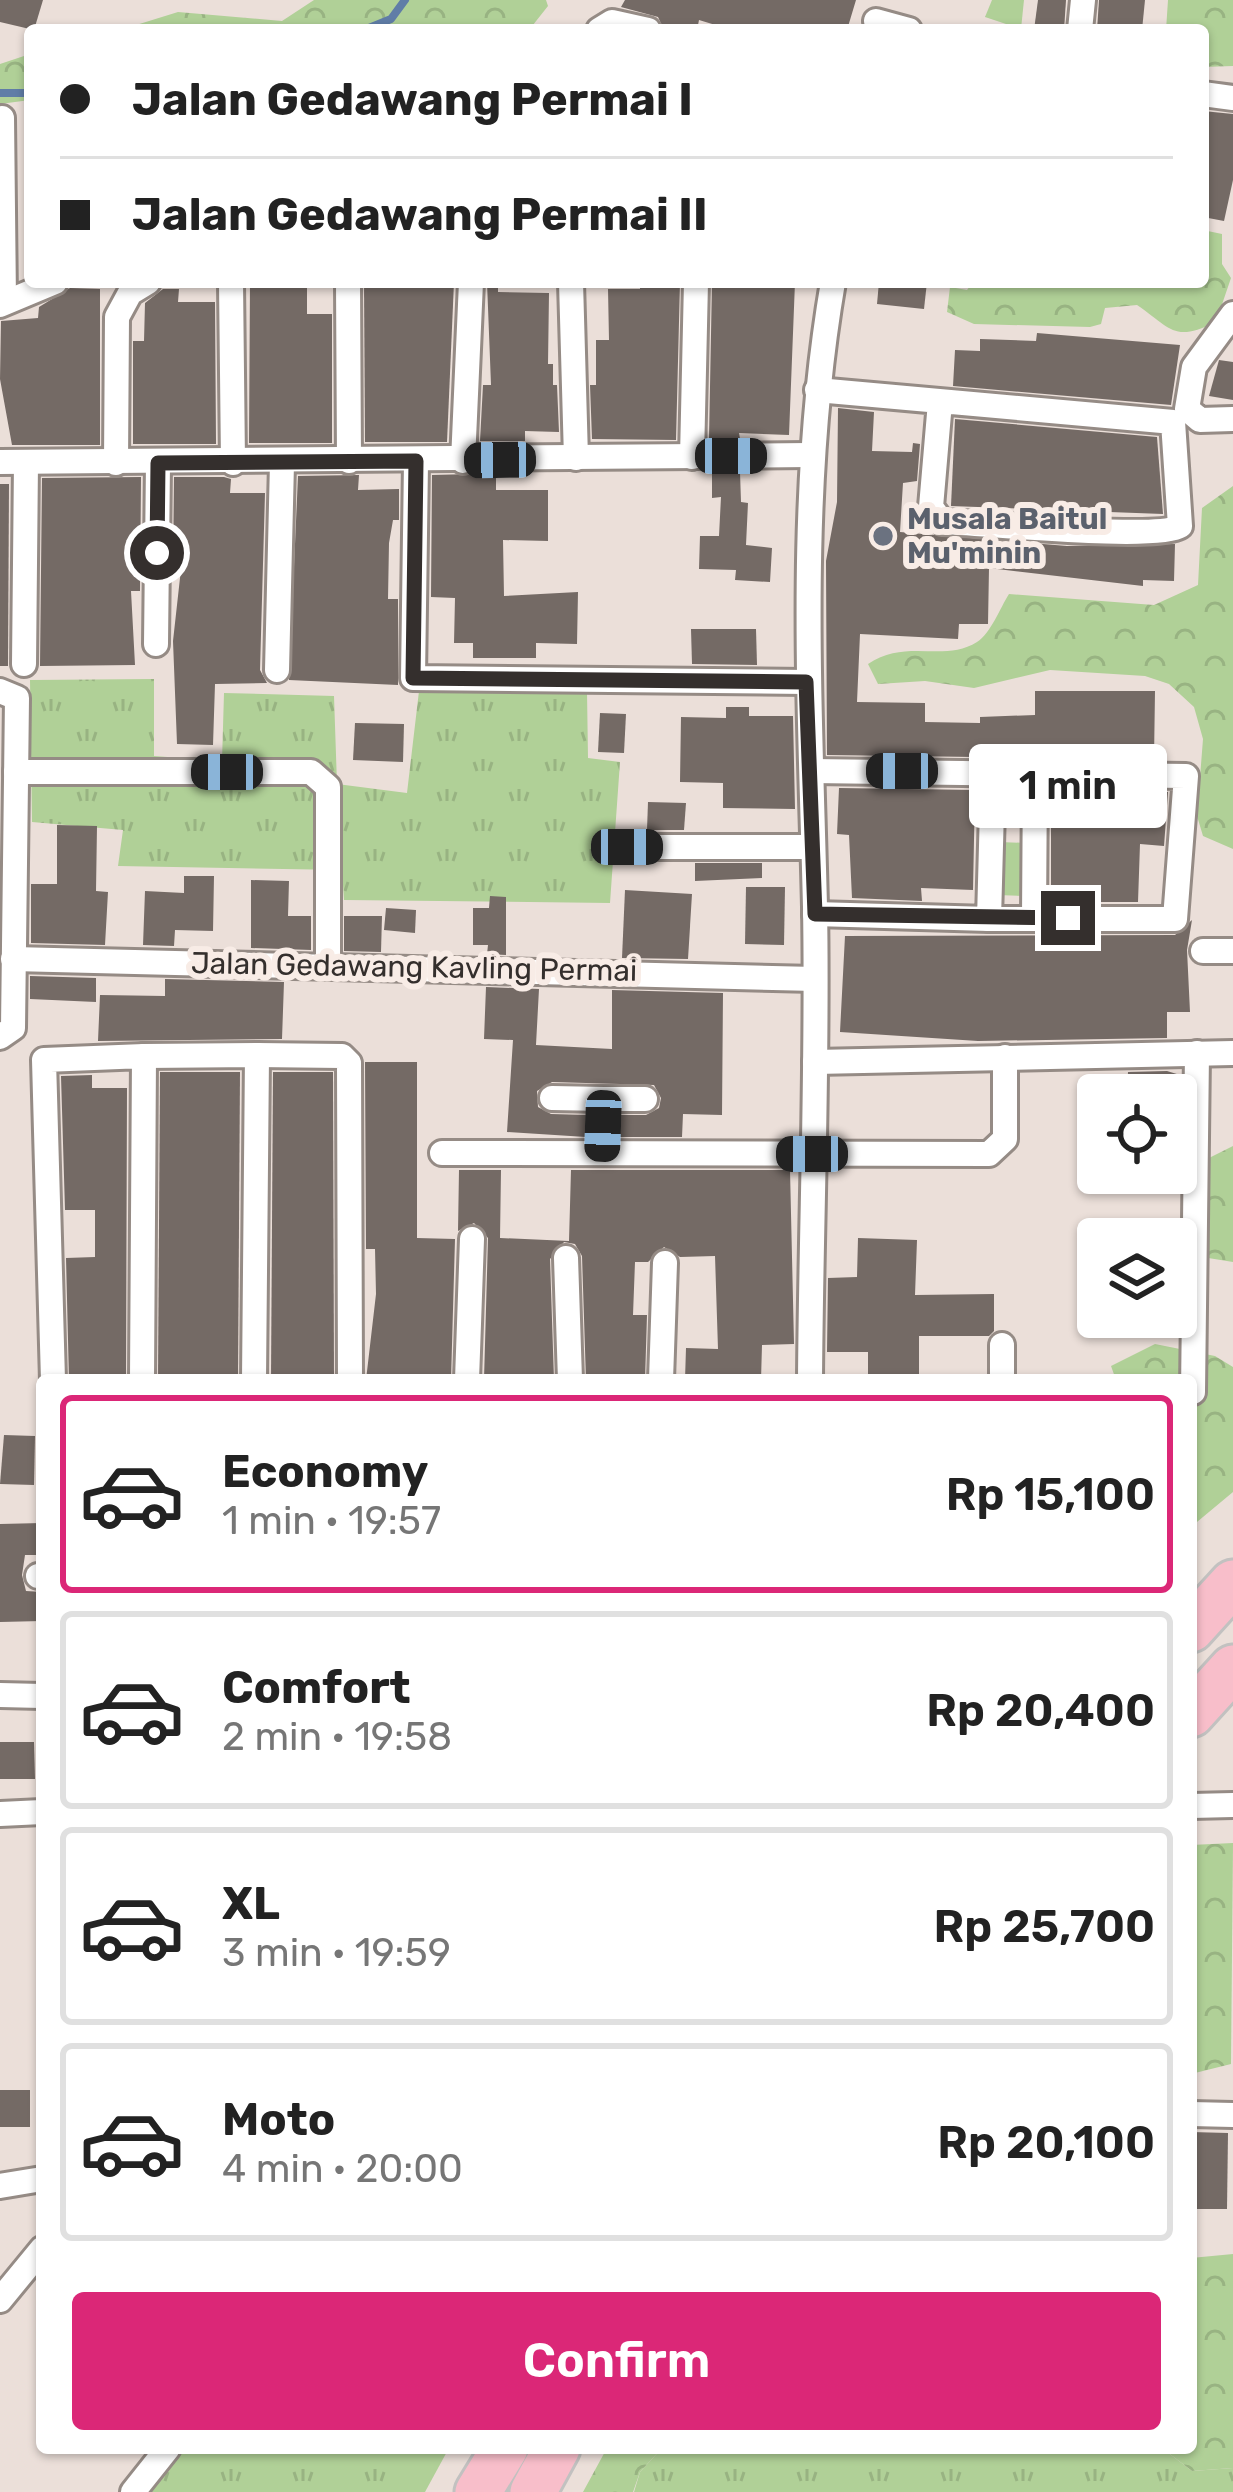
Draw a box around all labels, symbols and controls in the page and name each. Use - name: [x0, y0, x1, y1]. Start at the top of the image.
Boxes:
- text: Jalan Gedawang Permai I: [132, 73, 693, 126]
- text: Jalan Gedawang Permai II: [132, 188, 708, 241]
- car: [695, 438, 767, 474]
- car: [464, 441, 536, 479]
- place label: Musala Baitul Mu'minin: [907, 501, 1107, 571]
- marker: Musala Baitul Mu'minin: [870, 523, 896, 549]
- route start: [130, 526, 184, 580]
- callout: 1 min: [969, 744, 1167, 828]
- car: [866, 753, 938, 789]
- car: [191, 754, 263, 790]
- text: 1 min: [1019, 763, 1117, 809]
- car: [591, 829, 663, 865]
- route end: [1041, 891, 1095, 945]
- street label: Jalan Gedawang Kavling Permai: [190, 945, 638, 989]
- map controls: [1077, 1074, 1197, 1338]
- button: locate: [1077, 1074, 1197, 1194]
- car: [584, 1089, 622, 1163]
- car: [776, 1136, 848, 1172]
- button: layers: [1077, 1218, 1197, 1338]
- icon: car: [78, 1440, 186, 1548]
- text: Economy: [222, 1445, 428, 1498]
- text: Rp 15,100: [946, 1468, 1155, 1521]
- text: 1 min · 19:57: [222, 1498, 441, 1544]
- icon: car: [78, 1656, 186, 1764]
- text: Comfort: [222, 1661, 411, 1714]
- text: Rp 20,400: [926, 1684, 1155, 1737]
- text: 2 min · 19:58: [222, 1714, 452, 1760]
- icon: car: [78, 1872, 186, 1980]
- text: XL: [222, 1877, 280, 1930]
- text: Rp 25,700: [934, 1900, 1155, 1953]
- text: 3 min · 19:59: [222, 1930, 451, 1976]
- icon: car: [78, 2088, 186, 2196]
- text: Moto: [222, 2093, 335, 2146]
- text: Rp 20,100: [937, 2116, 1155, 2169]
- text: 4 min · 20:00: [222, 2146, 463, 2192]
- button: Confirm: [72, 2292, 1161, 2430]

